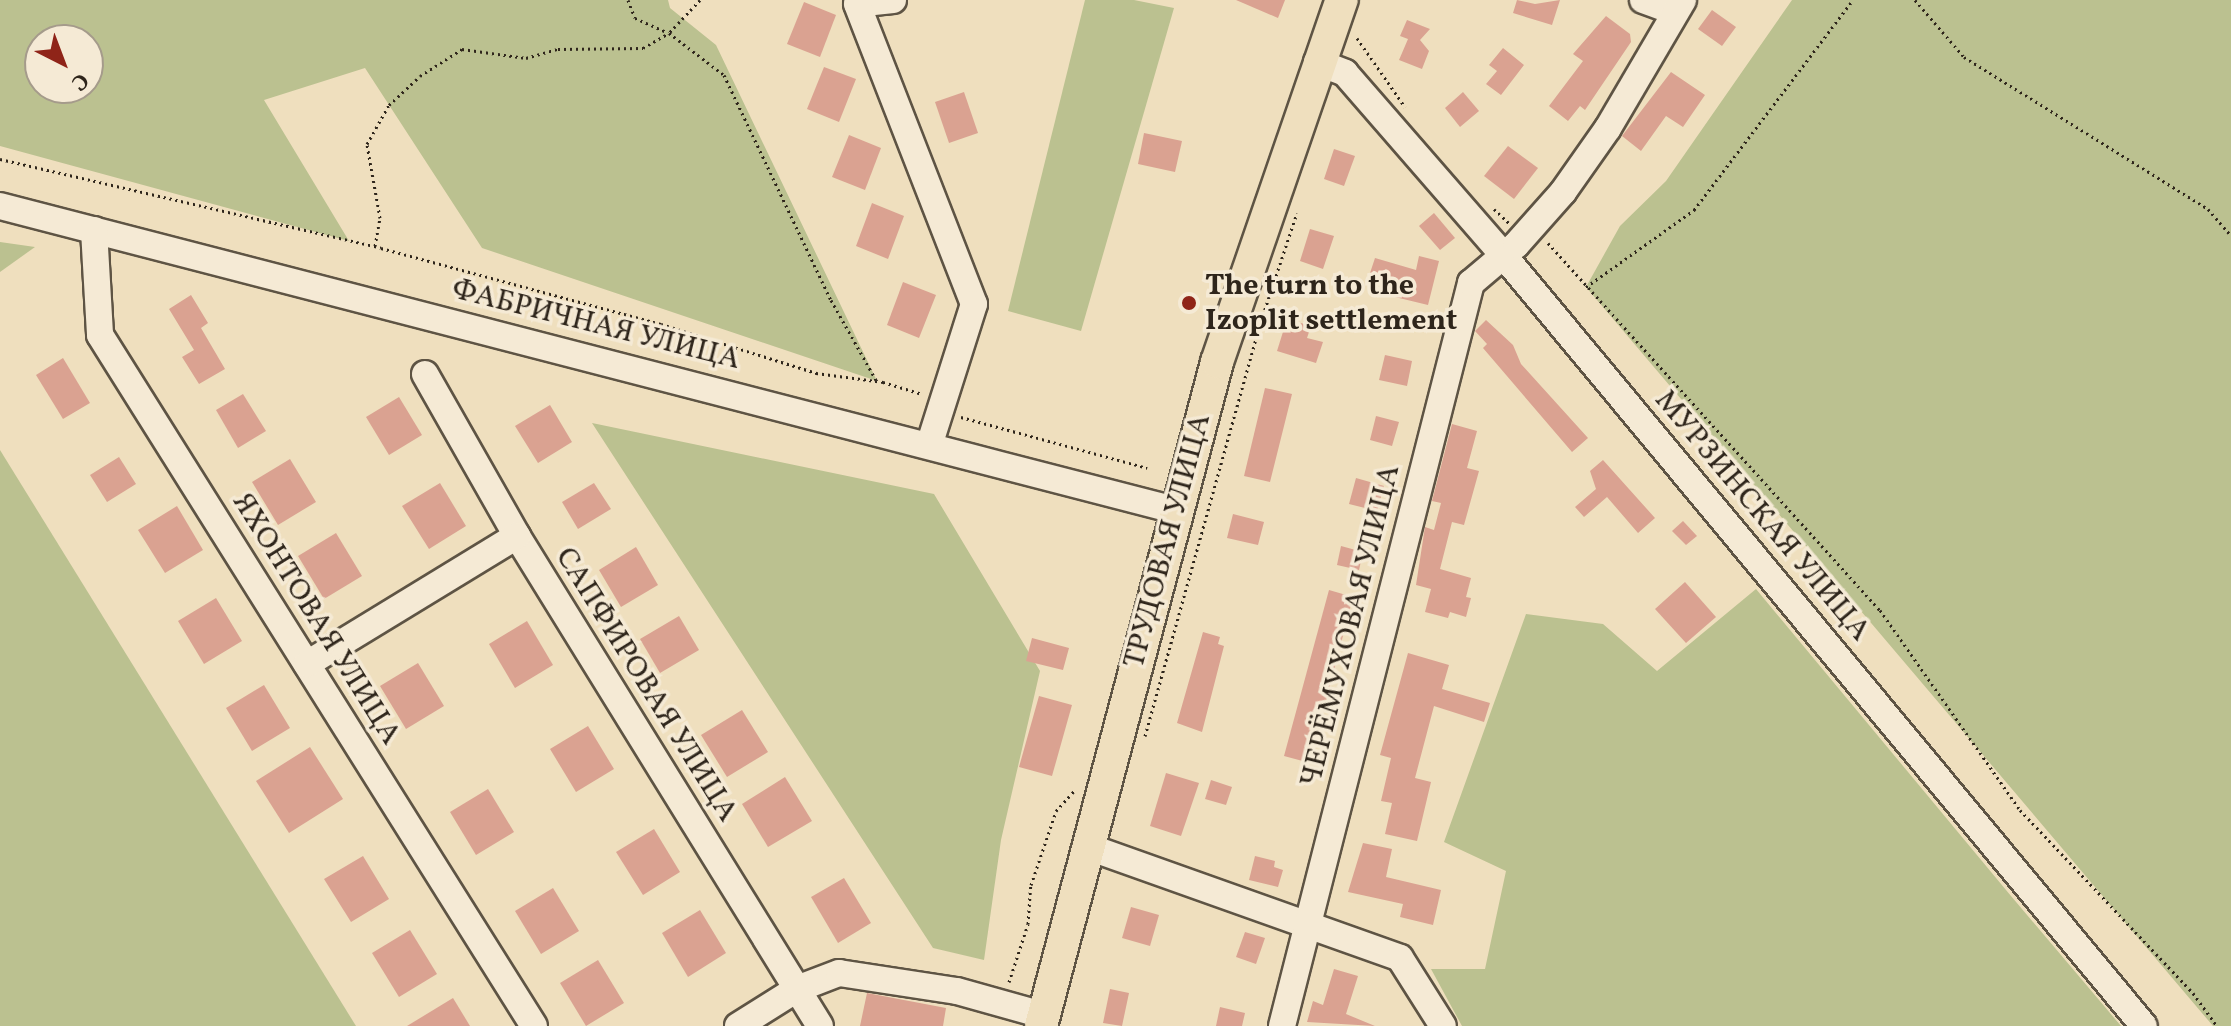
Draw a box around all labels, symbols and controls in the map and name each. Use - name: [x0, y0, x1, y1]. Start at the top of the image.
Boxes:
- north arrow: [24, 24, 104, 104]
- text: С: [63, 64, 95, 97]
- place label: The turn to the Izoplit settlement: [1205, 268, 1457, 338]
- street label: ФАБРИЧНАЯ УЛИЦА: [448, 272, 744, 378]
- marker: The turn to the Izoplit settlement: [1180, 294, 1198, 312]
- street label: МУРЗИНСКАЯ УЛИЦА: [1646, 383, 1878, 649]
- street label: ТРУДОВАЯ УЛИЦА: [1117, 410, 1219, 672]
- street label: ЧЕРЁМУХОВАЯ УЛИЦА: [1293, 461, 1409, 791]
- street label: ЯХОНТОВАЯ УЛИЦА: [224, 486, 408, 752]
- street label: САПФИРОВАЯ УЛИЦА: [547, 541, 745, 829]

